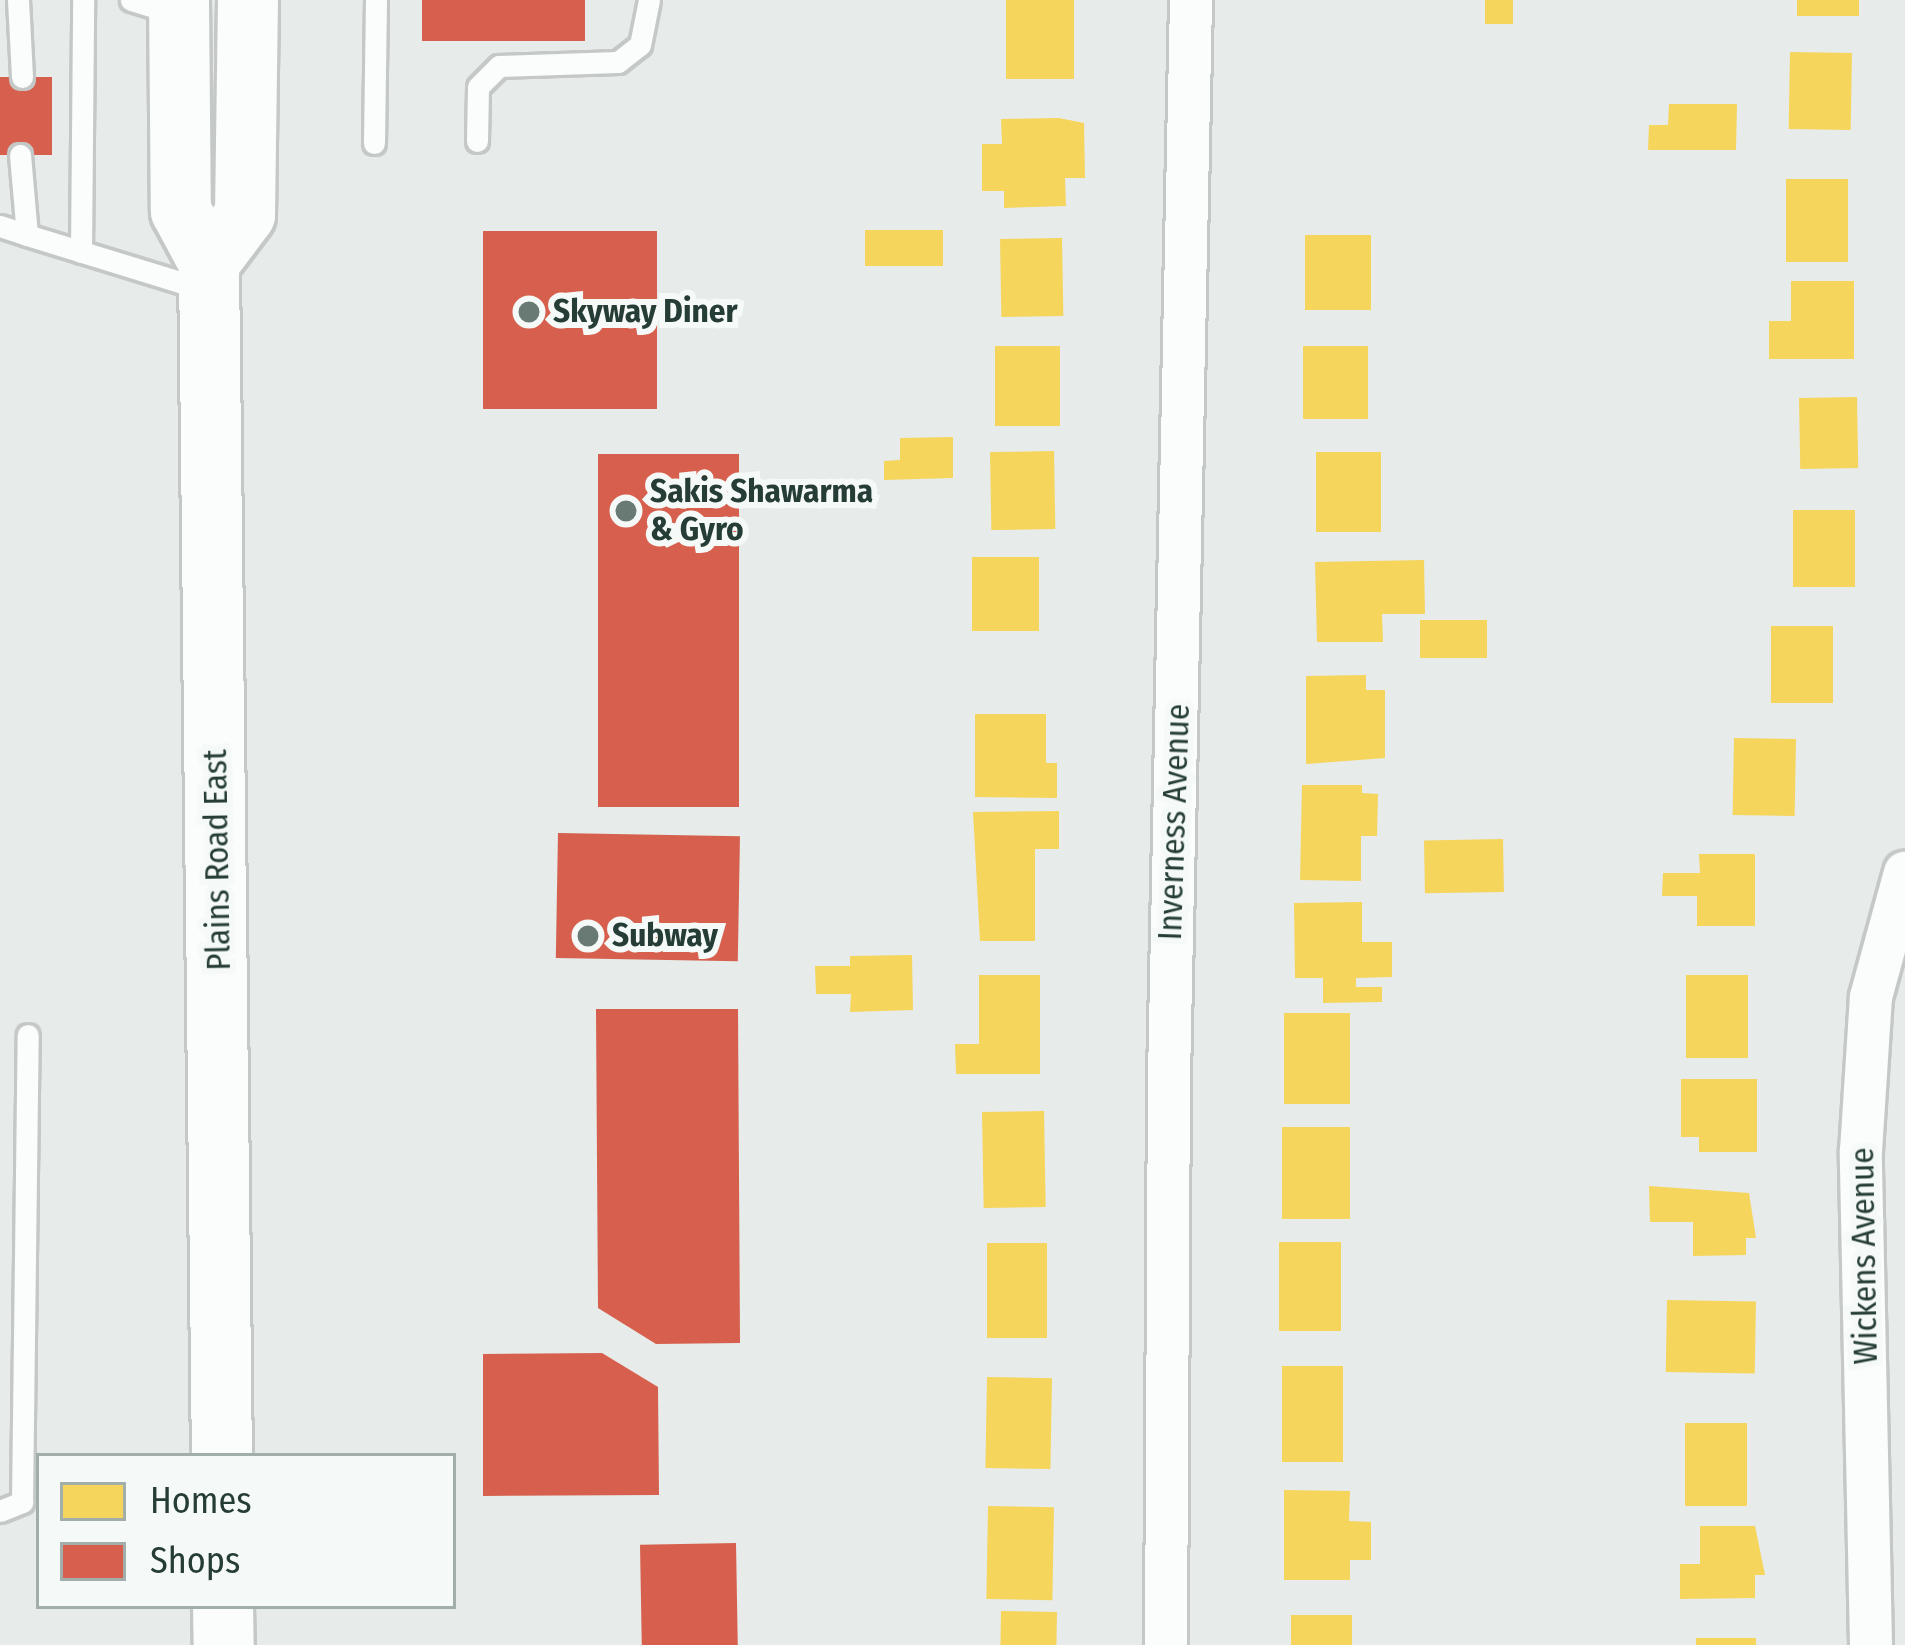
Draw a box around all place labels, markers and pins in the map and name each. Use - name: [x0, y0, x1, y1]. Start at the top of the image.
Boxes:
- place label: Skyway Diner: [553, 292, 738, 332]
- marker: Skyway Diner: [516, 299, 542, 325]
- place label: Sakis Shawarma & Gyro: [650, 472, 873, 550]
- marker: Sakis Shawarma & Gyro: [613, 498, 639, 524]
- place label: Subway: [612, 916, 718, 956]
- marker: Subway: [575, 923, 601, 949]

